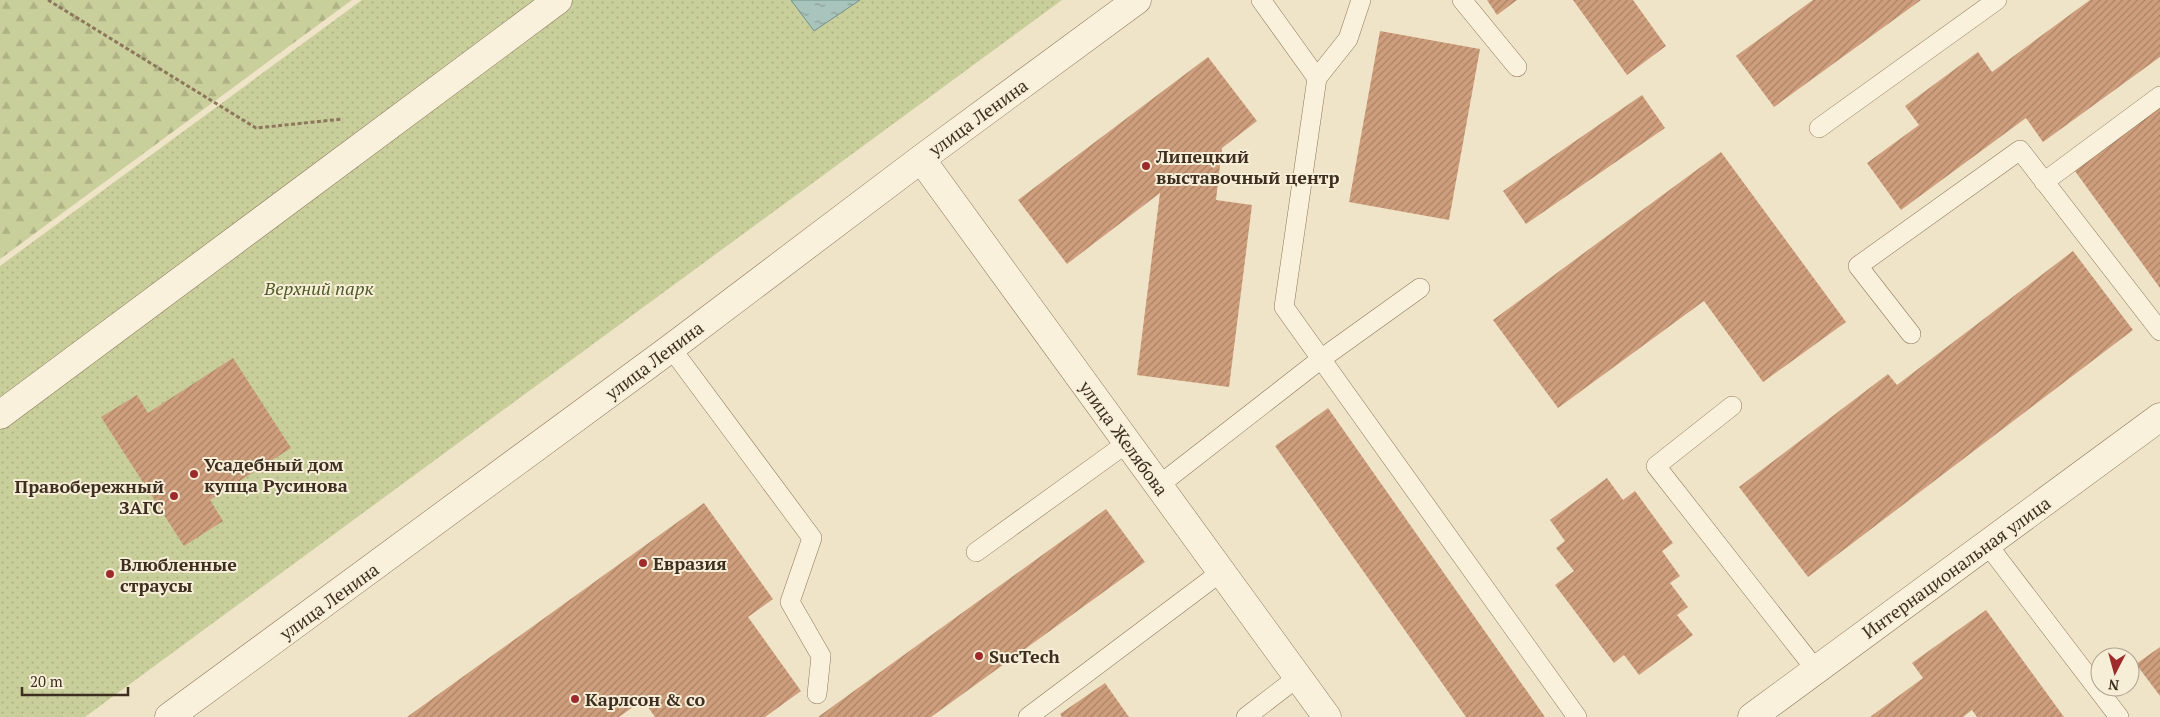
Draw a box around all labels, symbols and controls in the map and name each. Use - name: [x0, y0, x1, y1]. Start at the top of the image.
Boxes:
- street label: улица Ленина: [923, 73, 1032, 162]
- place label: Липецкий выставочный центр: [1155, 144, 1340, 189]
- marker: Липецкий выставочный центр: [1140, 160, 1152, 172]
- park label: Верхний парк: [263, 276, 374, 300]
- street label: улица Ленина: [599, 315, 708, 405]
- street label: улица Желябова: [1074, 375, 1174, 500]
- place label: Усадебный дом купца Русинова: [204, 452, 348, 497]
- marker: Усадебный дом купца Русинова: [188, 468, 200, 480]
- place label: Правобережный ЗАГС: [14, 474, 164, 519]
- marker: Правобережный ЗАГС: [168, 490, 180, 502]
- street label: Интернациональная улица: [1857, 491, 2055, 643]
- place label: Евразия: [653, 551, 727, 575]
- place label: Влюбленные страусы: [120, 552, 237, 597]
- street label: улица Ленина: [274, 557, 383, 646]
- marker: Евразия: [637, 557, 649, 569]
- marker: Влюбленные страусы: [104, 568, 116, 580]
- place label: SucTech: [989, 644, 1060, 668]
- north arrow: [2090, 647, 2140, 697]
- marker: SucTech: [973, 650, 985, 662]
- scale bar: [22, 664, 129, 696]
- text: 20 m: [30, 671, 63, 691]
- text: N: [2107, 675, 2120, 695]
- place label: Карлсон & co: [585, 687, 705, 711]
- marker: Карлсон & co: [569, 693, 581, 705]

